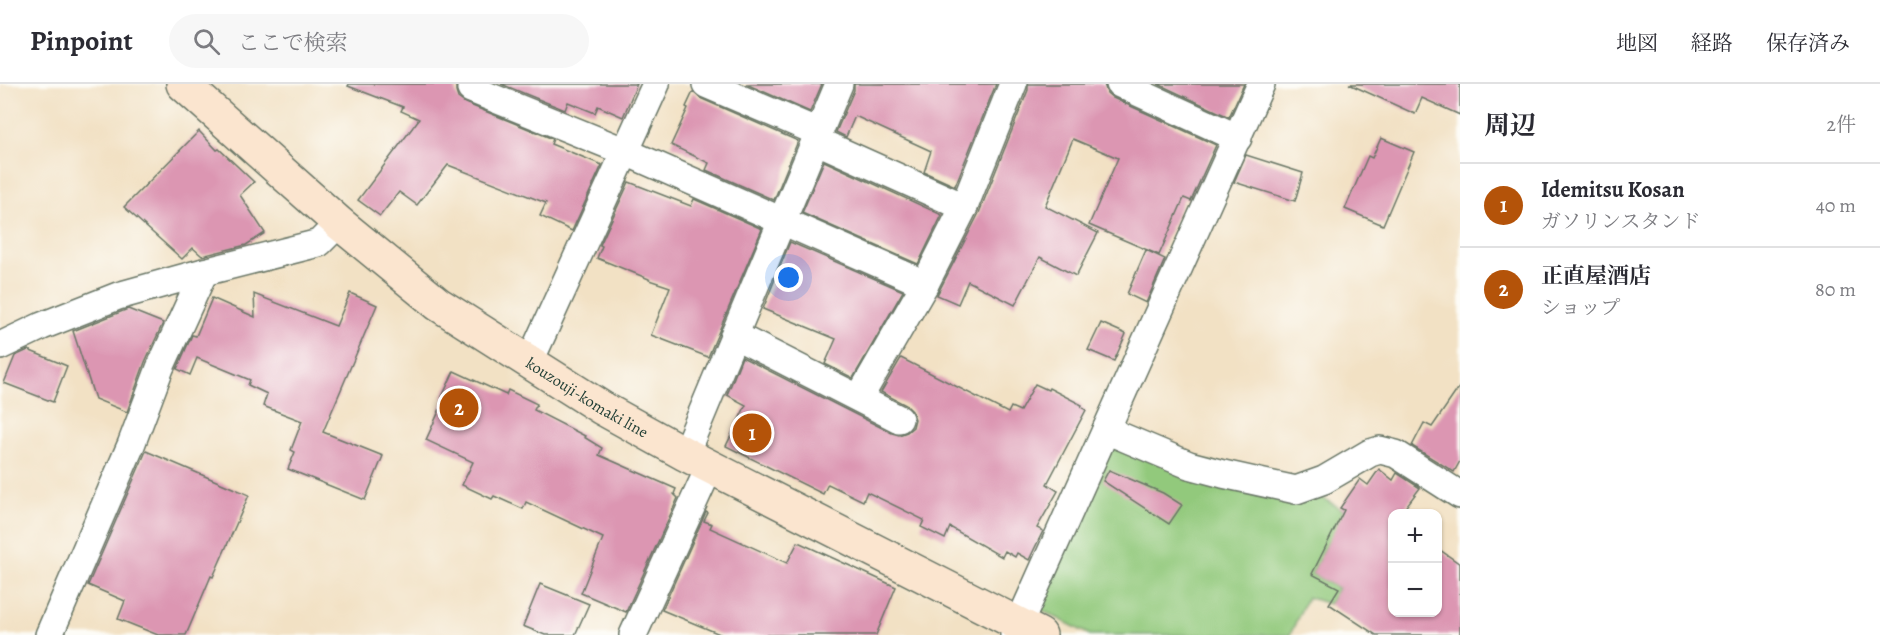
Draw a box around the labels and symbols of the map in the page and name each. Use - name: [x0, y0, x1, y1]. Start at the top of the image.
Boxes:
- your location: [774, 263, 803, 292]
- street label: kouzouji-komaki line: [522, 353, 652, 444]
- pin: 2: [440, 386, 478, 430]
- pin: 1: [732, 410, 771, 456]

